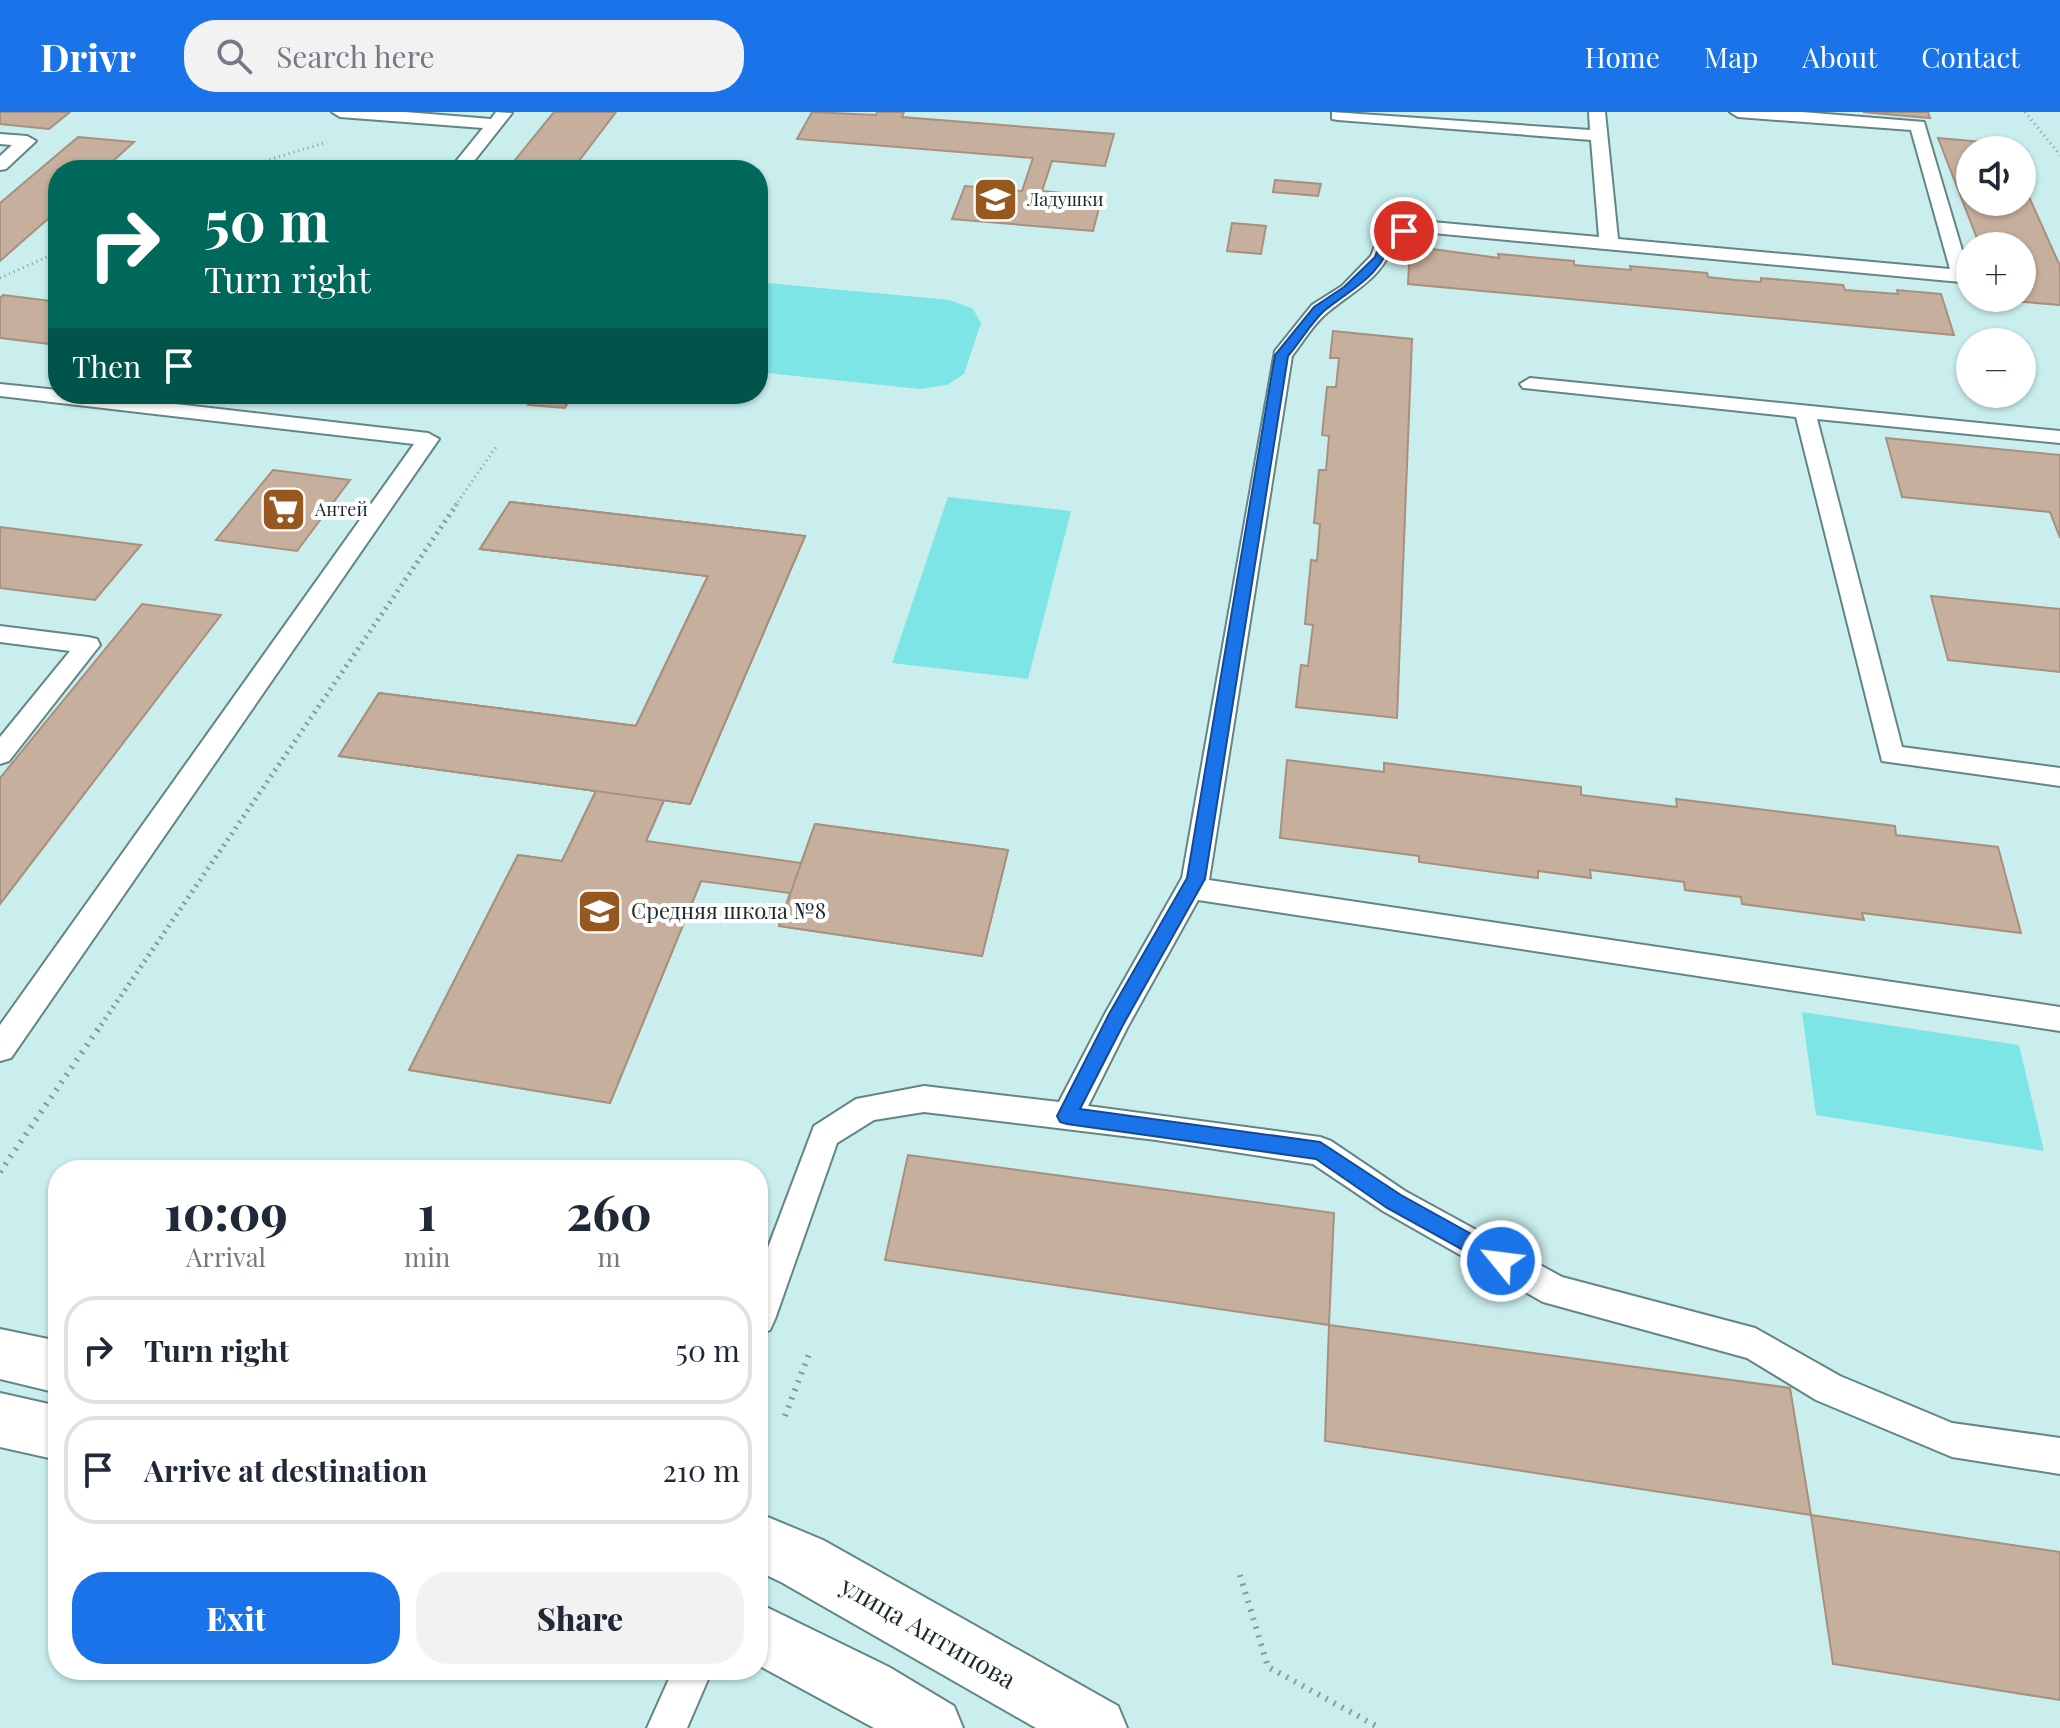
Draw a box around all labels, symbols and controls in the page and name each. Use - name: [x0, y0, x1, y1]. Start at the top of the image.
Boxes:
- search box: [184, 20, 744, 92]
- text: Drivr: [40, 31, 136, 82]
- icon: search: [212, 34, 256, 78]
- text: Search here: [276, 36, 435, 76]
- text: Home: [1585, 38, 1660, 75]
- text: Map: [1704, 38, 1758, 75]
- text: About: [1802, 38, 1877, 75]
- text: Contact: [1921, 38, 2020, 75]
- map controls: [1956, 136, 2036, 408]
- button: sound: [1956, 136, 2036, 216]
- school or university icon: Ладушки: [972, 176, 1020, 224]
- text: 50 m: [204, 182, 330, 257]
- place label: Ладушки: [1026, 187, 1104, 211]
- icon: right: [72, 192, 176, 296]
- pin: [1370, 197, 1438, 265]
- icon: arrive: [1382, 209, 1426, 253]
- button: +: [1956, 232, 2036, 312]
- text: Turn right: [204, 254, 371, 302]
- button: −: [1956, 328, 2036, 408]
- icon: arrive: [157, 344, 201, 388]
- text: Then: [72, 346, 141, 386]
- supermarket icon: Антей: [260, 486, 308, 534]
- place label: Антей: [314, 497, 368, 521]
- school or university icon: Средняя школа №8: [576, 887, 624, 935]
- place label: Средняя школа №8: [631, 895, 826, 925]
- text: 10:09: [164, 1179, 288, 1243]
- text: 1: [418, 1179, 436, 1243]
- text: 260: [567, 1179, 652, 1243]
- position arrow: [1459, 1219, 1543, 1303]
- text: Arrival: [186, 1239, 266, 1274]
- text: min: [404, 1239, 450, 1274]
- text: m: [598, 1239, 621, 1274]
- icon: right: [76, 1328, 120, 1372]
- text: Turn right: [144, 1330, 289, 1370]
- text: 50 m: [675, 1330, 740, 1370]
- icon: arrive: [76, 1448, 120, 1492]
- text: Arrive at destination: [144, 1450, 427, 1490]
- text: 210 m: [662, 1450, 740, 1490]
- street label: улица Антипова: [834, 1567, 1023, 1696]
- button: Exit: [72, 1572, 400, 1664]
- button: Share: [416, 1572, 744, 1664]

